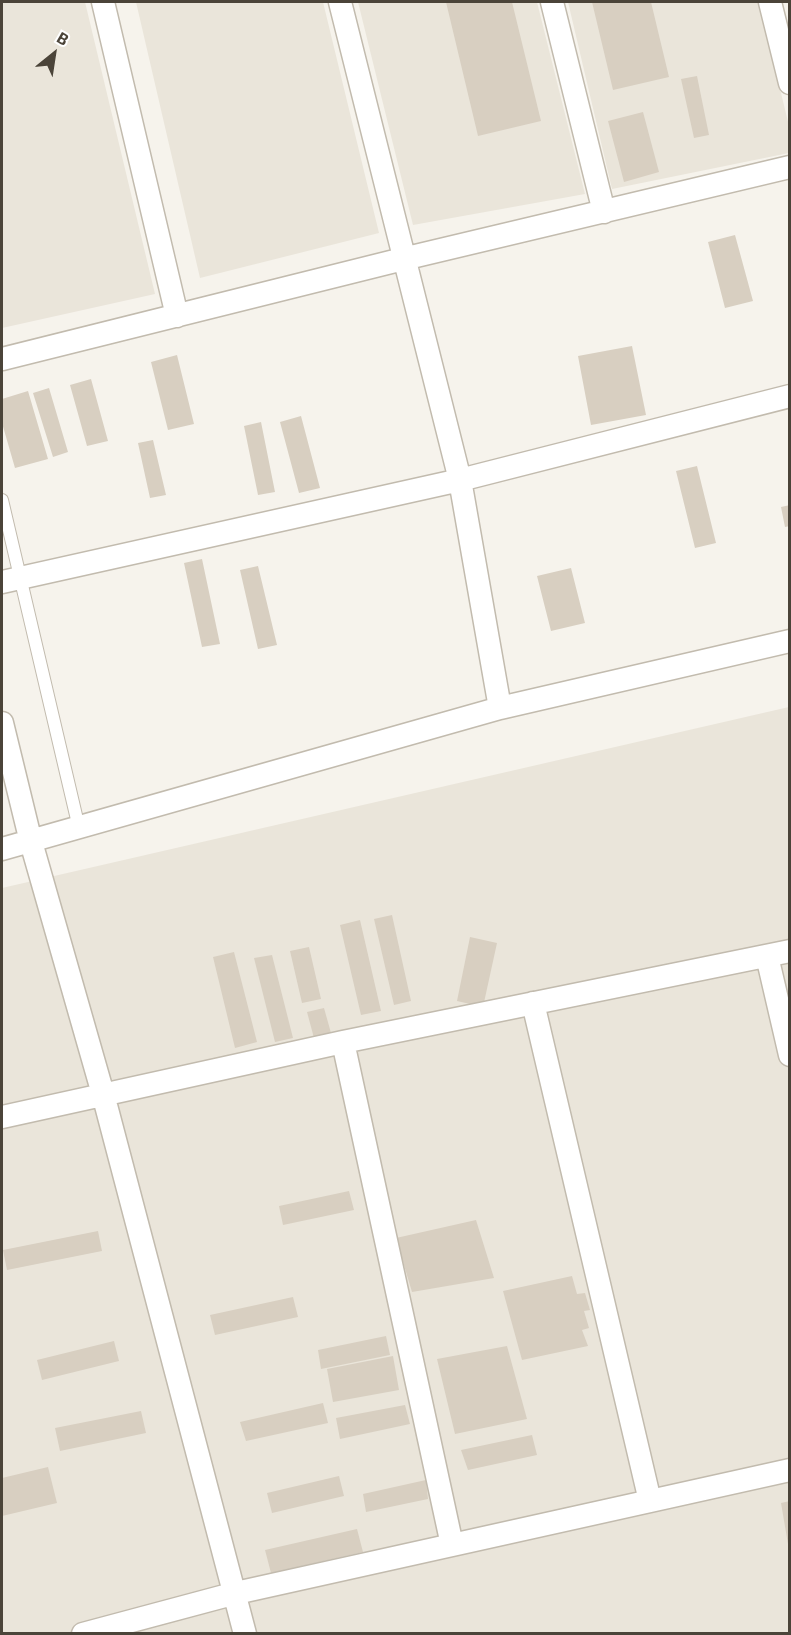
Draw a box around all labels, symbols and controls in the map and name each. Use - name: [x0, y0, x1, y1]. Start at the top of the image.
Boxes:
- north arrow: [24, 24, 84, 84]
- text: B: [54, 27, 72, 49]

